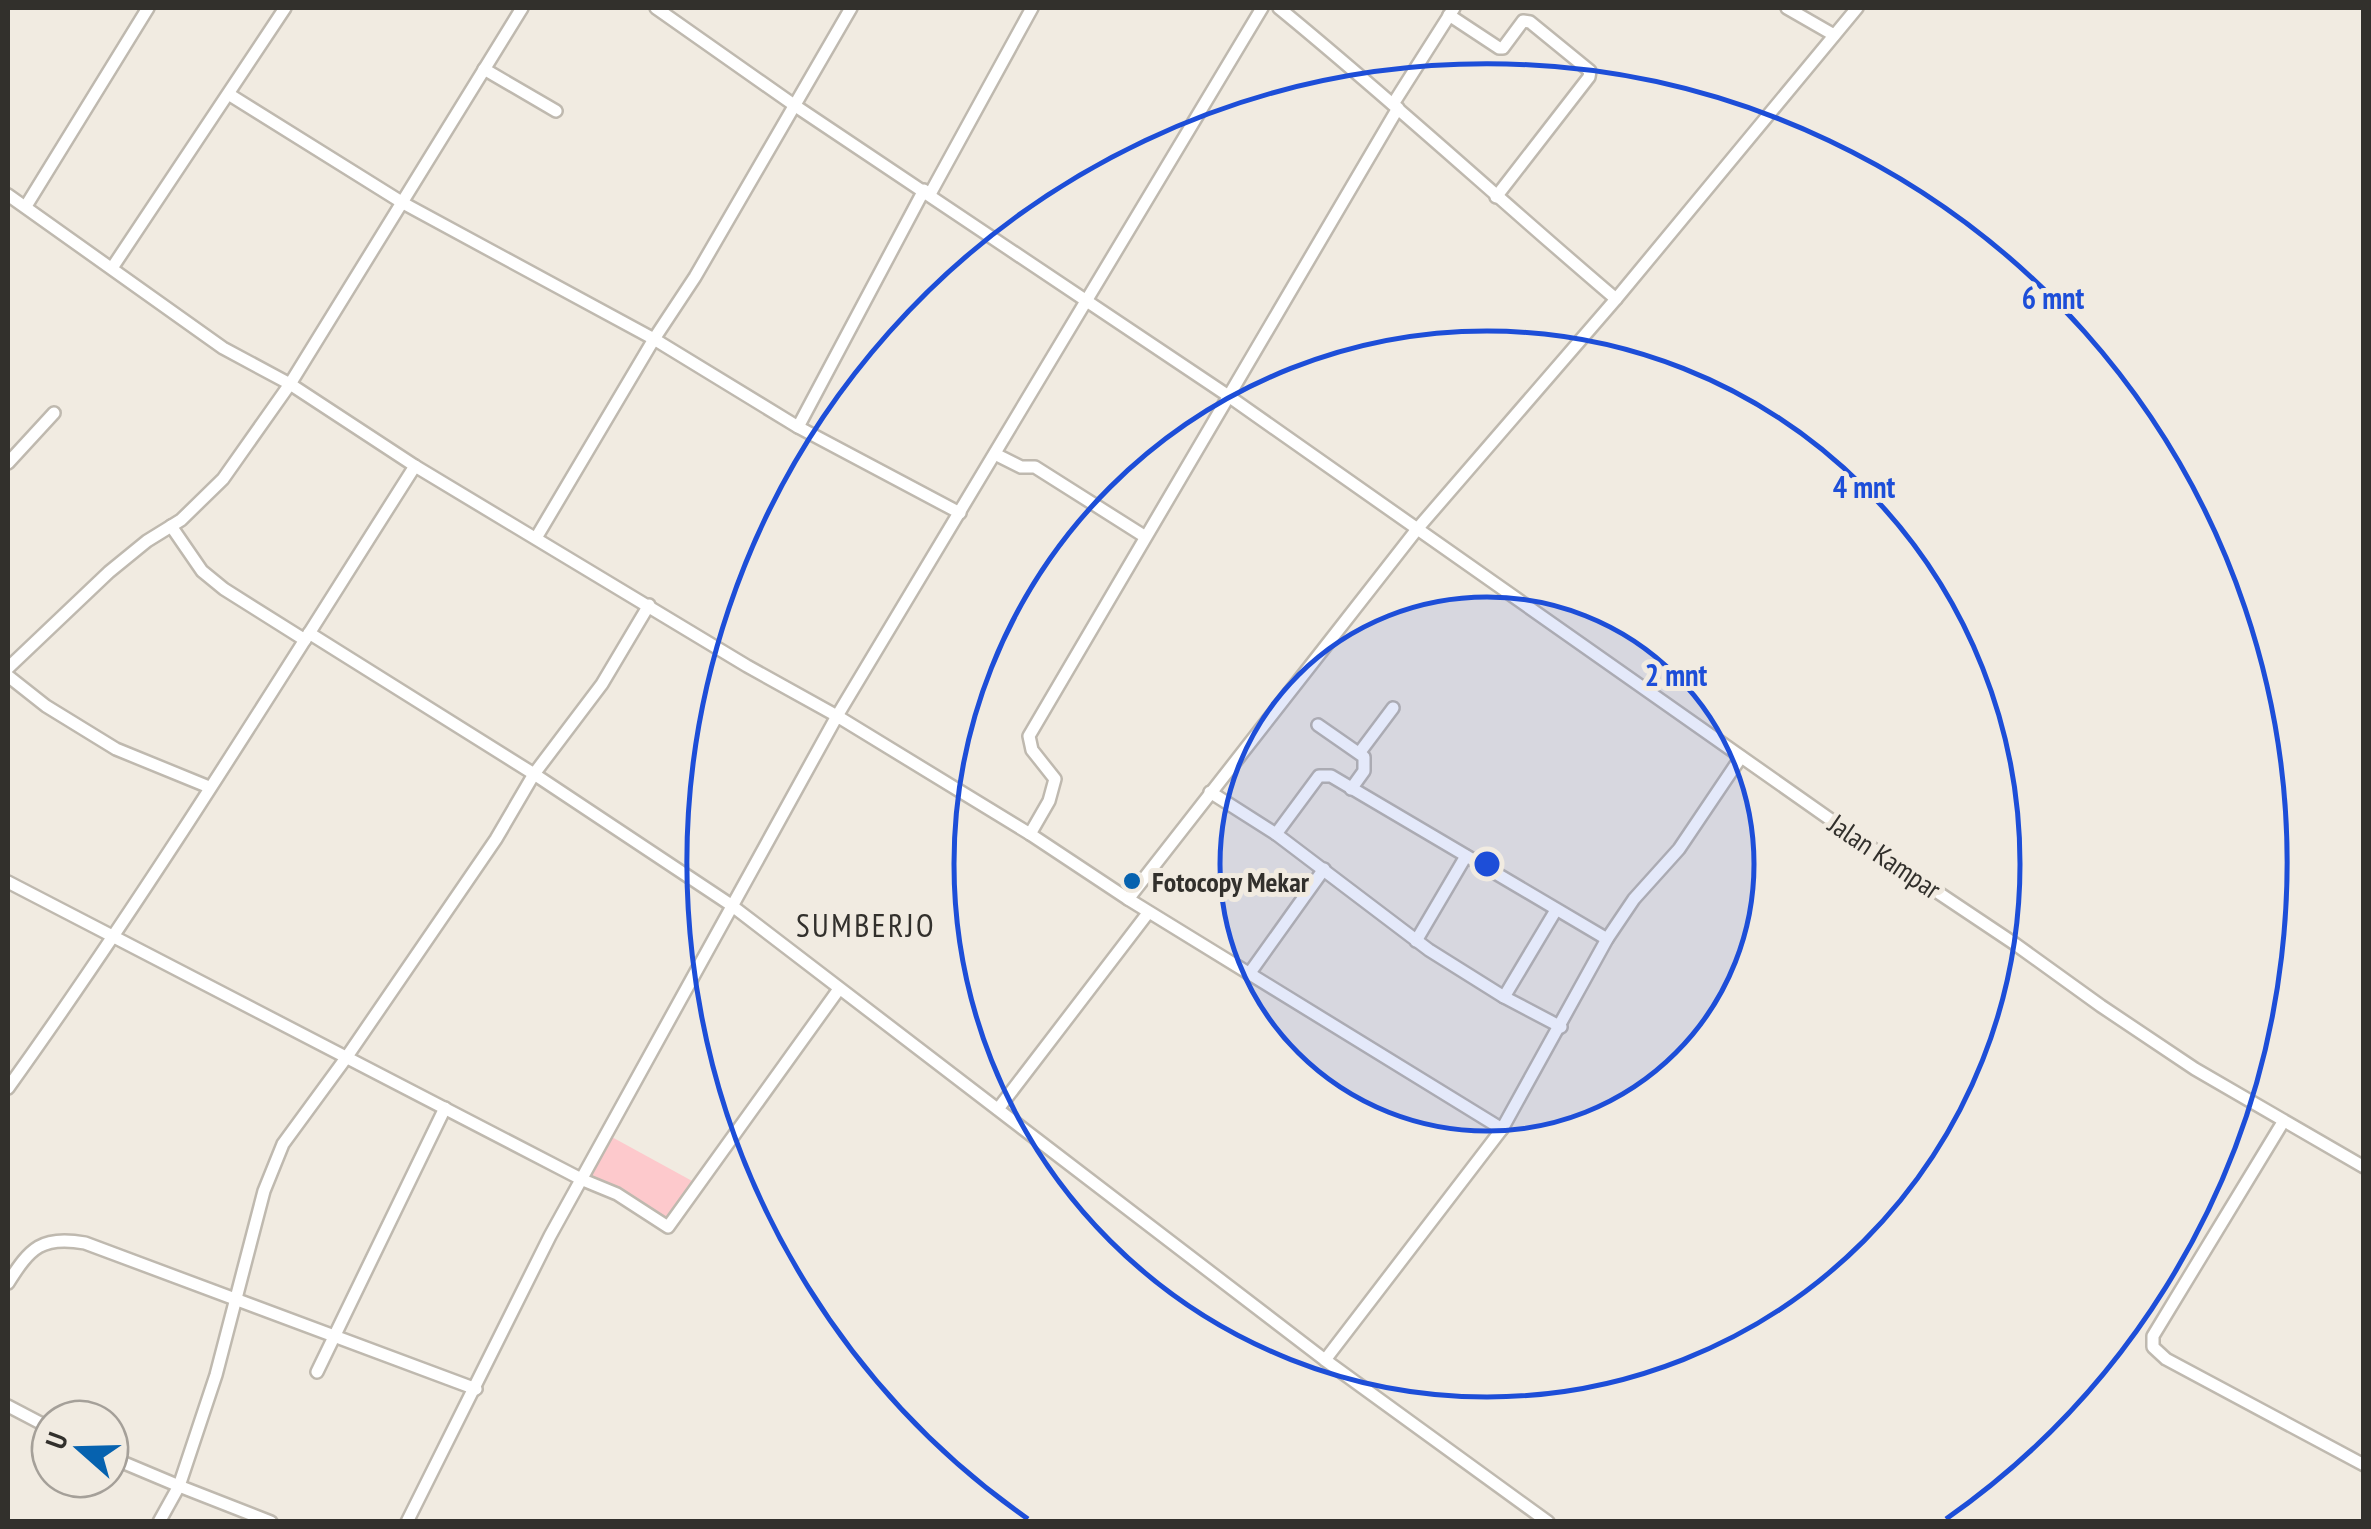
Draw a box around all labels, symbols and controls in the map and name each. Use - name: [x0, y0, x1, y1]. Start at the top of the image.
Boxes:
- text: 6 mnt: [2022, 278, 2085, 317]
- text: 4 mnt: [1833, 467, 1896, 506]
- text: 2 mnt: [1645, 655, 1708, 694]
- street label: Jalan Kampar: [1821, 804, 1949, 907]
- centre of rings: [1469, 846, 1505, 882]
- place label: Fotocopy Mekar: [1152, 863, 1310, 900]
- marker: Fotocopy Mekar: [1121, 870, 1143, 892]
- district label: SUMBERJO: [796, 904, 936, 946]
- north arrow: [30, 1399, 130, 1499]
- text: U: [36, 1427, 76, 1453]

